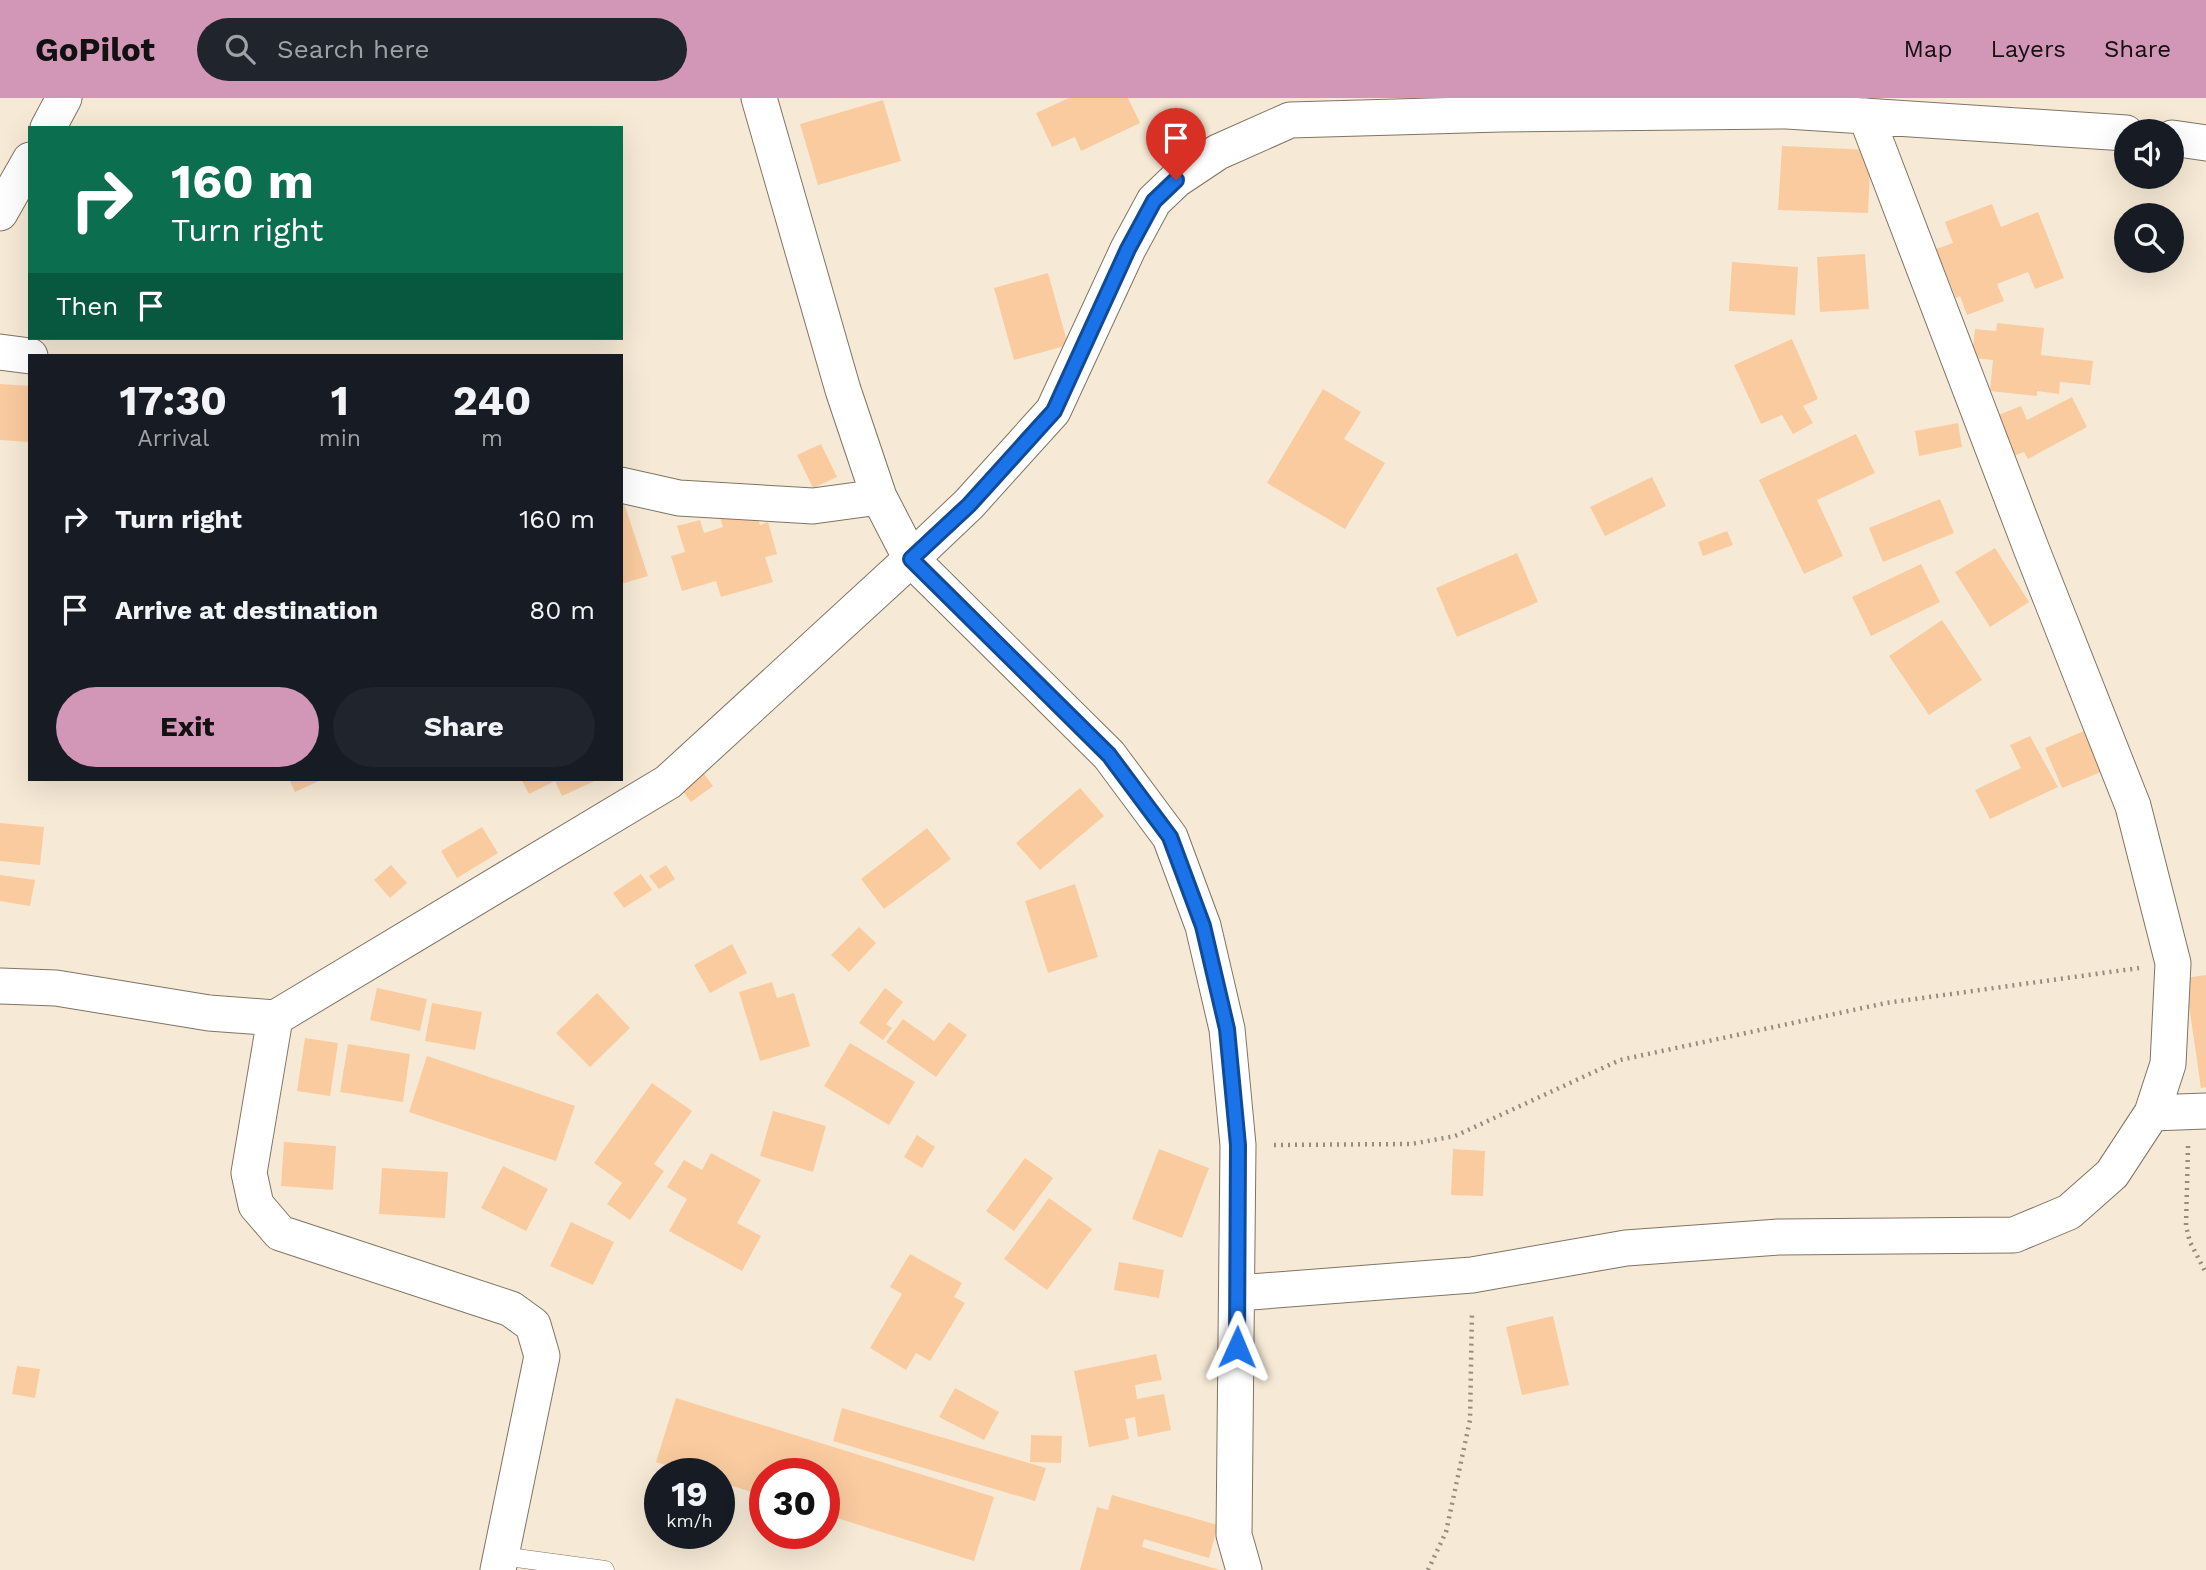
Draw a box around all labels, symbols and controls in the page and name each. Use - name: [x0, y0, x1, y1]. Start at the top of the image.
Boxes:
- search box: [197, 18, 687, 81]
- text: GoPilot: [35, 30, 155, 69]
- icon: search: [221, 30, 259, 68]
- text: Search here: [277, 34, 429, 64]
- text: Map: [1904, 35, 1952, 63]
- text: Layers: [1990, 35, 2066, 63]
- text: Share: [2104, 35, 2171, 63]
- pin: [1146, 108, 1206, 180]
- icon: arrive: [1157, 119, 1195, 157]
- map controls: [2114, 119, 2184, 273]
- button: sound: [2114, 119, 2184, 189]
- text: 160 m: [171, 152, 314, 210]
- icon: right: [56, 154, 147, 245]
- button: search: [2114, 203, 2184, 273]
- text: Turn right: [171, 211, 323, 249]
- icon: arrive: [132, 287, 170, 325]
- text: Then: [56, 291, 118, 321]
- text: 17:30: [120, 376, 227, 425]
- text: 1: [331, 376, 349, 425]
- text: 240: [453, 376, 531, 425]
- text: Arrival: [137, 425, 209, 452]
- text: min: [319, 425, 361, 452]
- text: m: [481, 425, 503, 452]
- icon: right: [56, 500, 94, 538]
- text: Turn right: [115, 504, 242, 534]
- text: 160 m: [519, 504, 595, 534]
- icon: arrive: [56, 591, 94, 629]
- text: Arrive at destination: [115, 595, 378, 625]
- text: 80 m: [529, 595, 595, 625]
- button: Exit: [56, 687, 319, 767]
- button: Share: [333, 687, 595, 767]
- position arrow: [1200, 1310, 1274, 1384]
- speed limit sign: 30: [749, 1458, 840, 1549]
- text: 19: [671, 1473, 708, 1515]
- text: km/h: [666, 1510, 713, 1531]

